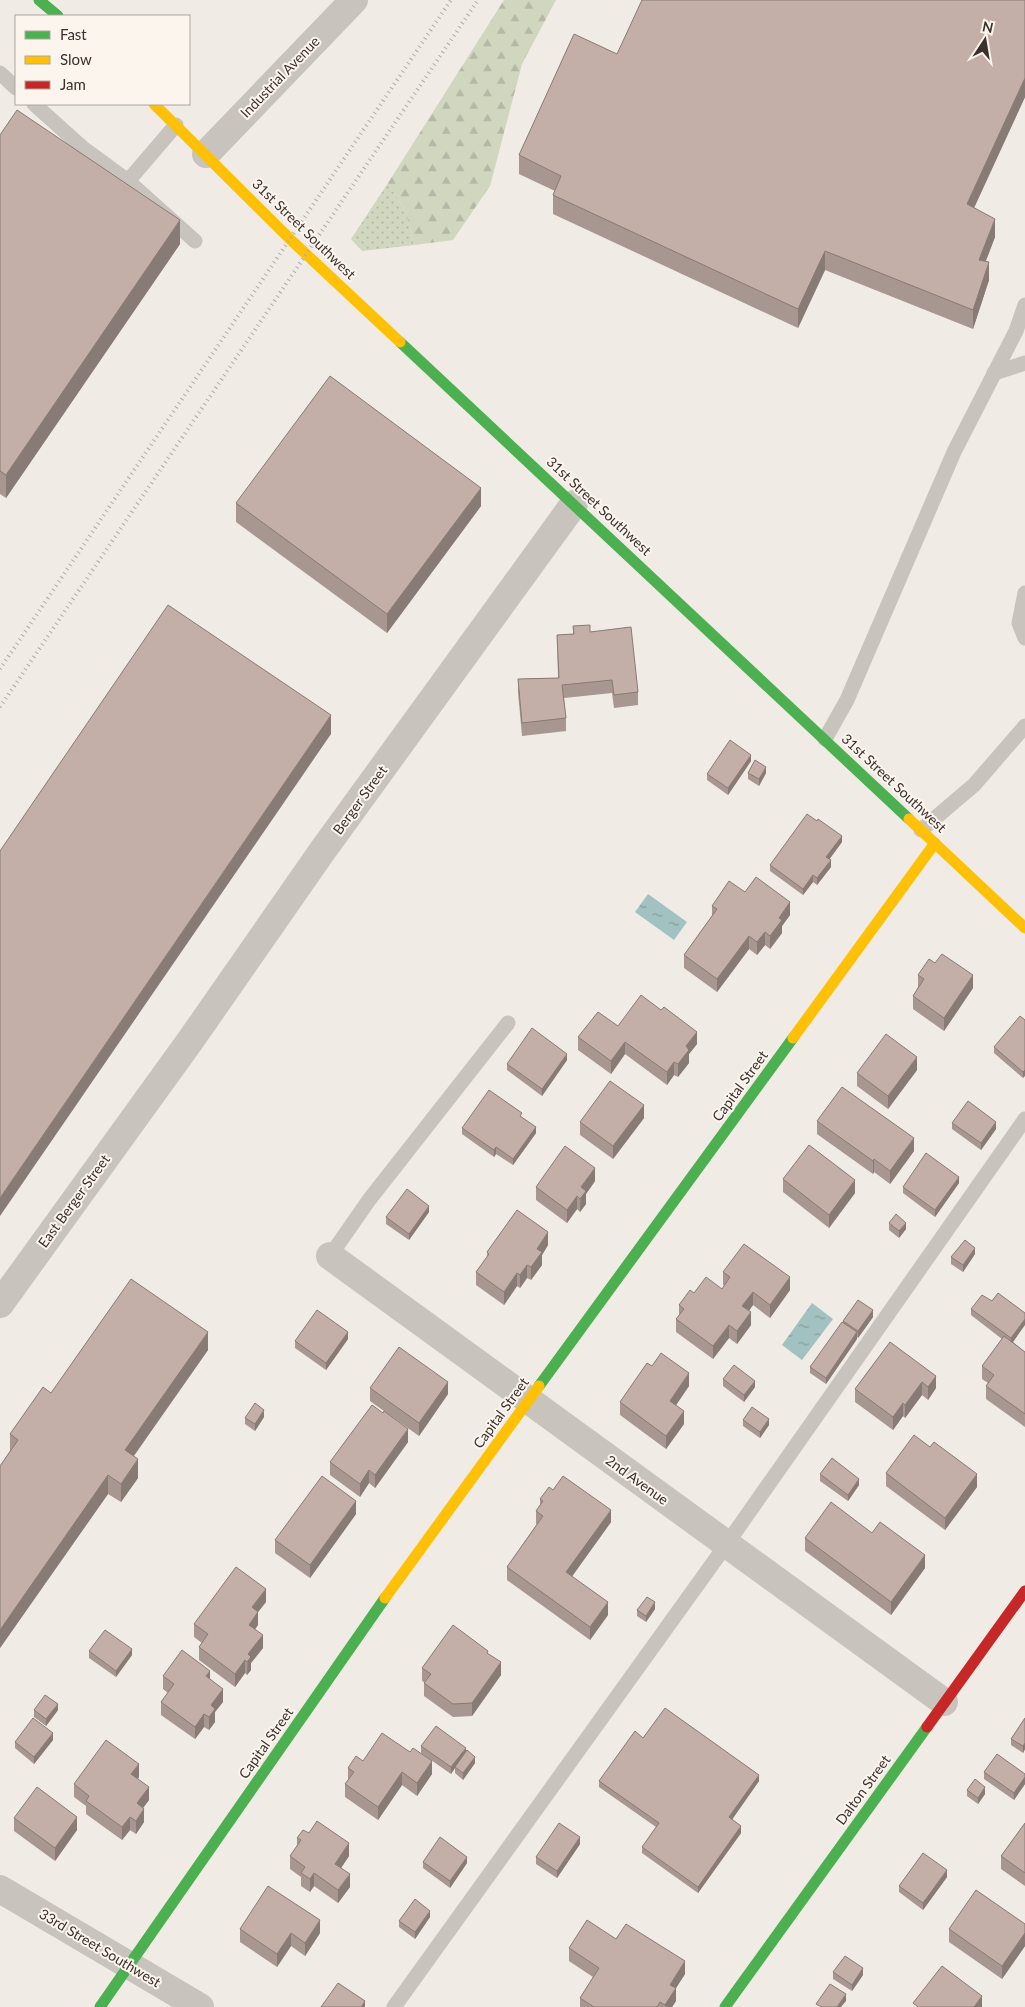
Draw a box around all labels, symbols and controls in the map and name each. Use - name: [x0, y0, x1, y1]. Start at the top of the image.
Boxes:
- legend: [15, 15, 190, 105]
- north arrow: [960, 15, 1010, 65]
- text: N: [981, 17, 995, 36]
- text: Fast: [60, 25, 87, 43]
- street label: Industrial Avenue: [237, 32, 323, 121]
- text: Slow: [60, 50, 92, 68]
- text: Jam: [60, 75, 86, 93]
- street label: 31st Street Southwest: [249, 175, 359, 282]
- street label: 31st Street Southwest: [544, 453, 655, 559]
- street label: 31st Street Southwest: [839, 730, 950, 836]
- street label: Berger Street: [329, 762, 390, 838]
- street label: Capital Street: [708, 1047, 771, 1124]
- street label: East Berger Street: [34, 1151, 113, 1250]
- street label: Capital Street: [469, 1374, 532, 1451]
- street label: 2nd Avenue: [603, 1451, 672, 1508]
- street label: Capital Street: [235, 1704, 296, 1782]
- street label: Dalton Street: [832, 1752, 894, 1828]
- street label: 33rd Street Southwest: [37, 1905, 164, 1990]

